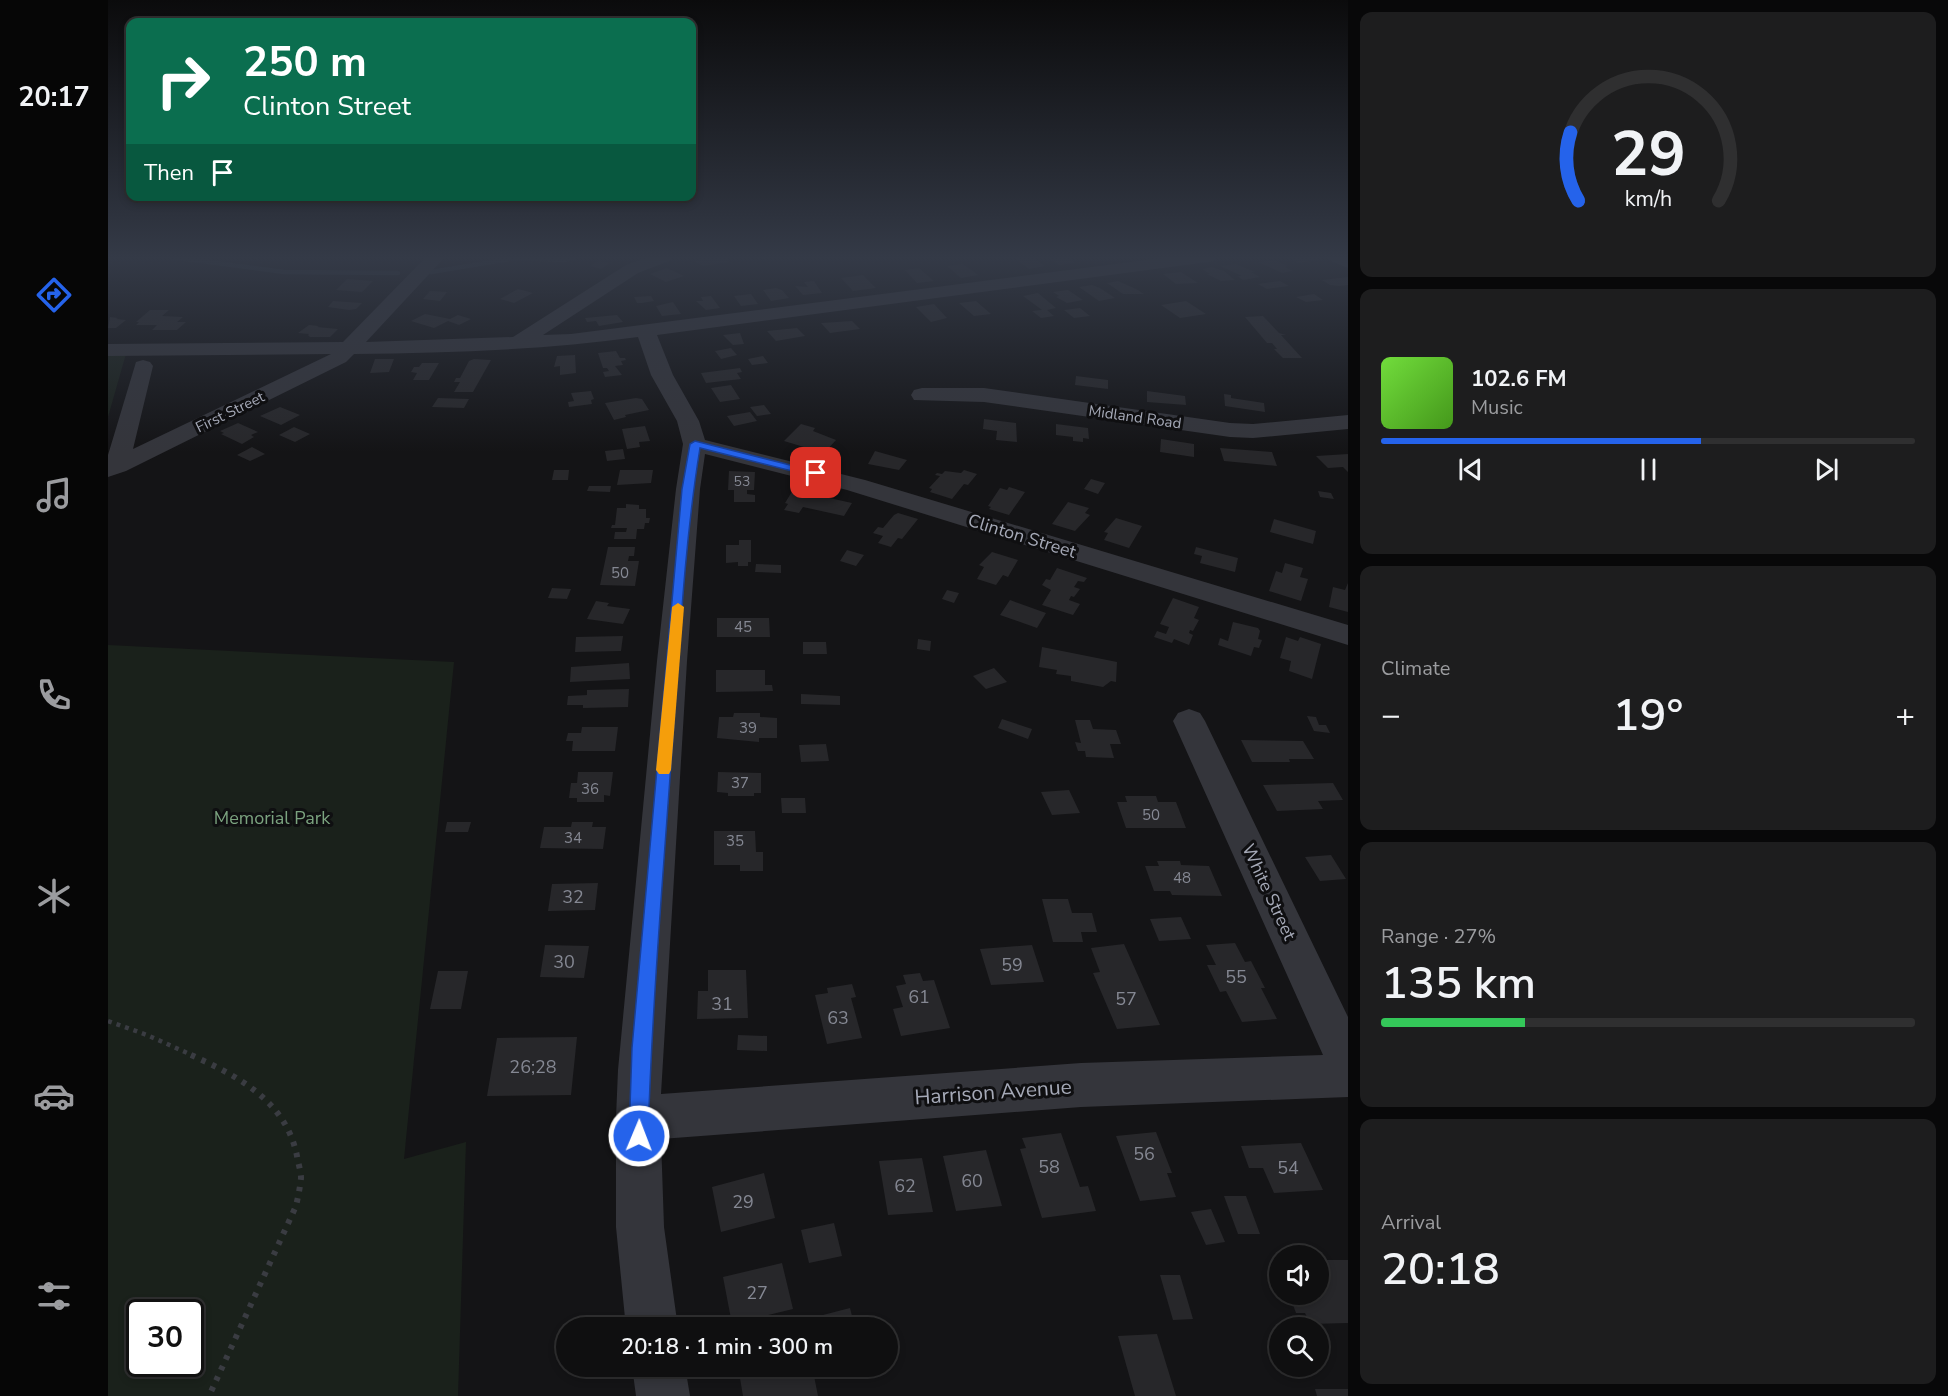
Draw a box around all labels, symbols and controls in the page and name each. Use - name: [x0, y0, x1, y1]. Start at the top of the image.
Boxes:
- text: 250 m: [243, 34, 367, 91]
- icon: right: [144, 42, 222, 120]
- text: 20:17: [18, 79, 90, 116]
- text: Clinton Street: [243, 88, 411, 125]
- text: 29: [1611, 113, 1685, 198]
- icon: arrive: [206, 156, 239, 189]
- text: Then: [144, 158, 194, 188]
- text: km/h: [1624, 185, 1672, 215]
- icon: directions: [33, 274, 75, 316]
- text: 102.6 FM: [1471, 364, 1567, 394]
- street label: First Street: [192, 386, 268, 437]
- text: Music: [1471, 394, 1523, 421]
- street label: Midland Road: [1087, 401, 1183, 433]
- pin: [790, 447, 841, 498]
- icon: previous: [1454, 453, 1487, 486]
- icon: pause: [1632, 453, 1665, 486]
- icon: next: [1810, 453, 1843, 486]
- icon: arrive: [799, 456, 832, 489]
- house number: 53: [734, 472, 750, 491]
- icon: music: [33, 474, 75, 516]
- street label: Clinton Street: [965, 508, 1080, 564]
- house number: 50: [611, 563, 629, 583]
- house number: 45: [734, 617, 752, 637]
- text: Climate: [1381, 655, 1450, 682]
- icon: phone: [33, 674, 75, 716]
- text: 19°: [1613, 685, 1683, 746]
- text: −: [1381, 693, 1401, 738]
- text: +: [1895, 693, 1915, 738]
- house number: 39: [739, 718, 757, 738]
- house number: 37: [731, 773, 749, 793]
- house number: 36: [581, 779, 599, 799]
- house number: 50: [1142, 805, 1160, 825]
- park label: Memorial Park: [214, 806, 331, 830]
- house number: 34: [564, 828, 582, 848]
- house number: 35: [726, 831, 744, 851]
- street label: White Street: [1236, 840, 1302, 945]
- house number: 48: [1173, 868, 1191, 888]
- icon: climate: [33, 875, 75, 917]
- house number: 32: [562, 885, 584, 909]
- text: Range · 27%: [1381, 923, 1496, 950]
- house number: 30: [553, 950, 575, 974]
- house number: 59: [1001, 953, 1023, 977]
- text: 135 km: [1381, 953, 1536, 1014]
- house number: 55: [1225, 965, 1247, 989]
- house number: 61: [908, 985, 930, 1009]
- house number: 57: [1115, 987, 1137, 1011]
- house number: 31: [711, 992, 733, 1016]
- house number: 63: [827, 1006, 849, 1030]
- house number: 26;28: [509, 1055, 557, 1079]
- street label: Harrison Avenue: [913, 1073, 1073, 1111]
- icon: car: [33, 1075, 75, 1117]
- position arrow: [607, 1104, 671, 1168]
- house number: 56: [1133, 1142, 1155, 1166]
- house number: 58: [1038, 1155, 1060, 1179]
- house number: 54: [1277, 1156, 1299, 1180]
- house number: 60: [961, 1169, 983, 1193]
- house number: 62: [894, 1174, 916, 1198]
- house number: 29: [732, 1190, 754, 1214]
- text: Arrival: [1381, 1209, 1441, 1236]
- text: 20:18: [1381, 1239, 1500, 1300]
- map controls: [1269, 1245, 1329, 1377]
- button: sound: [1269, 1245, 1329, 1305]
- icon: filters: [33, 1275, 75, 1317]
- house number: 27: [746, 1281, 768, 1305]
- speed limit sign: 30: [126, 1299, 204, 1377]
- button: search: [1269, 1317, 1329, 1377]
- text: 20:18 · 1 min · 300 m: [621, 1332, 833, 1362]

